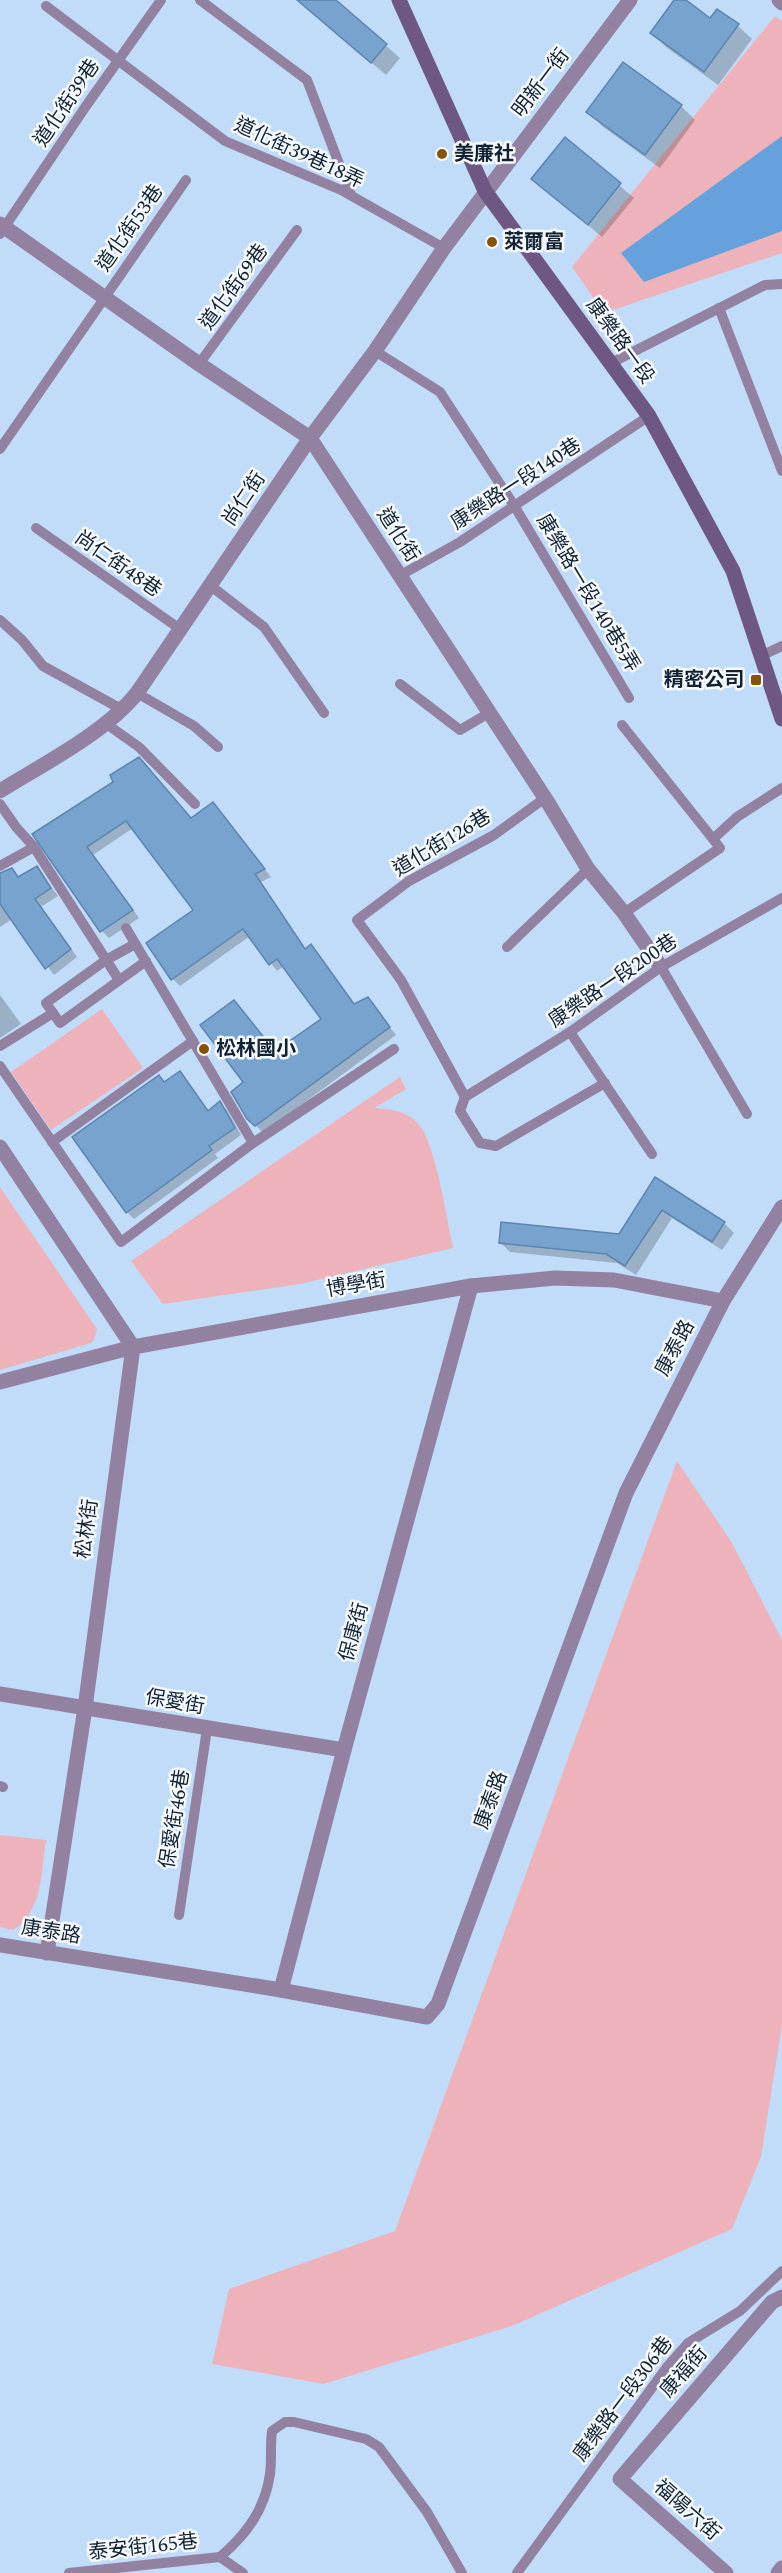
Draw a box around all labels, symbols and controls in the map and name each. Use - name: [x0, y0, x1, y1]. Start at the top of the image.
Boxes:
- street label: 明新一街: [505, 42, 577, 124]
- street label: 道化街39巷: [27, 53, 107, 153]
- street label: 道化街39巷18弄: [229, 110, 369, 196]
- place label: 美廉社: [454, 139, 514, 169]
- marker: 美廉社: [435, 147, 449, 161]
- street label: 道化街53巷: [89, 178, 171, 278]
- place label: 萊爾富: [504, 227, 564, 257]
- marker: 萊爾富: [485, 235, 499, 249]
- street label: 道化街69巷: [192, 238, 276, 336]
- street label: 康樂路一段: [578, 292, 662, 390]
- street label: 康樂路一段140巷: [445, 431, 587, 537]
- street label: 尚仁街: [215, 466, 273, 532]
- street label: 道化街: [369, 502, 427, 568]
- street label: 康樂路一段140巷5弄: [529, 508, 647, 678]
- street label: 尚仁街48巷: [68, 523, 168, 605]
- place label: 精密公司: [664, 665, 744, 695]
- marker: 精密公司: [749, 673, 763, 687]
- street label: 道化街126巷: [387, 802, 497, 884]
- street label: 康樂路一段200巷: [542, 927, 684, 1035]
- place label: 松林國小: [216, 1034, 296, 1064]
- marker: 松林國小: [197, 1042, 211, 1056]
- street label: 博學街: [324, 1265, 388, 1305]
- street label: 康泰路: [648, 1314, 702, 1382]
- street label: 松林街: [68, 1497, 106, 1561]
- street label: 保康街: [332, 1599, 376, 1665]
- street label: 保愛街: [143, 1682, 207, 1722]
- street label: 保愛街46巷: [152, 1767, 198, 1871]
- street label: 康泰路: [467, 1767, 515, 1833]
- street label: 康泰路: [19, 1912, 83, 1952]
- street label: 康樂路一段306巷: [566, 2330, 680, 2468]
- street label: 康福街: [653, 2340, 715, 2404]
- street label: 福陽六街: [647, 2472, 727, 2548]
- street label: 泰安街165巷: [87, 2526, 199, 2568]

